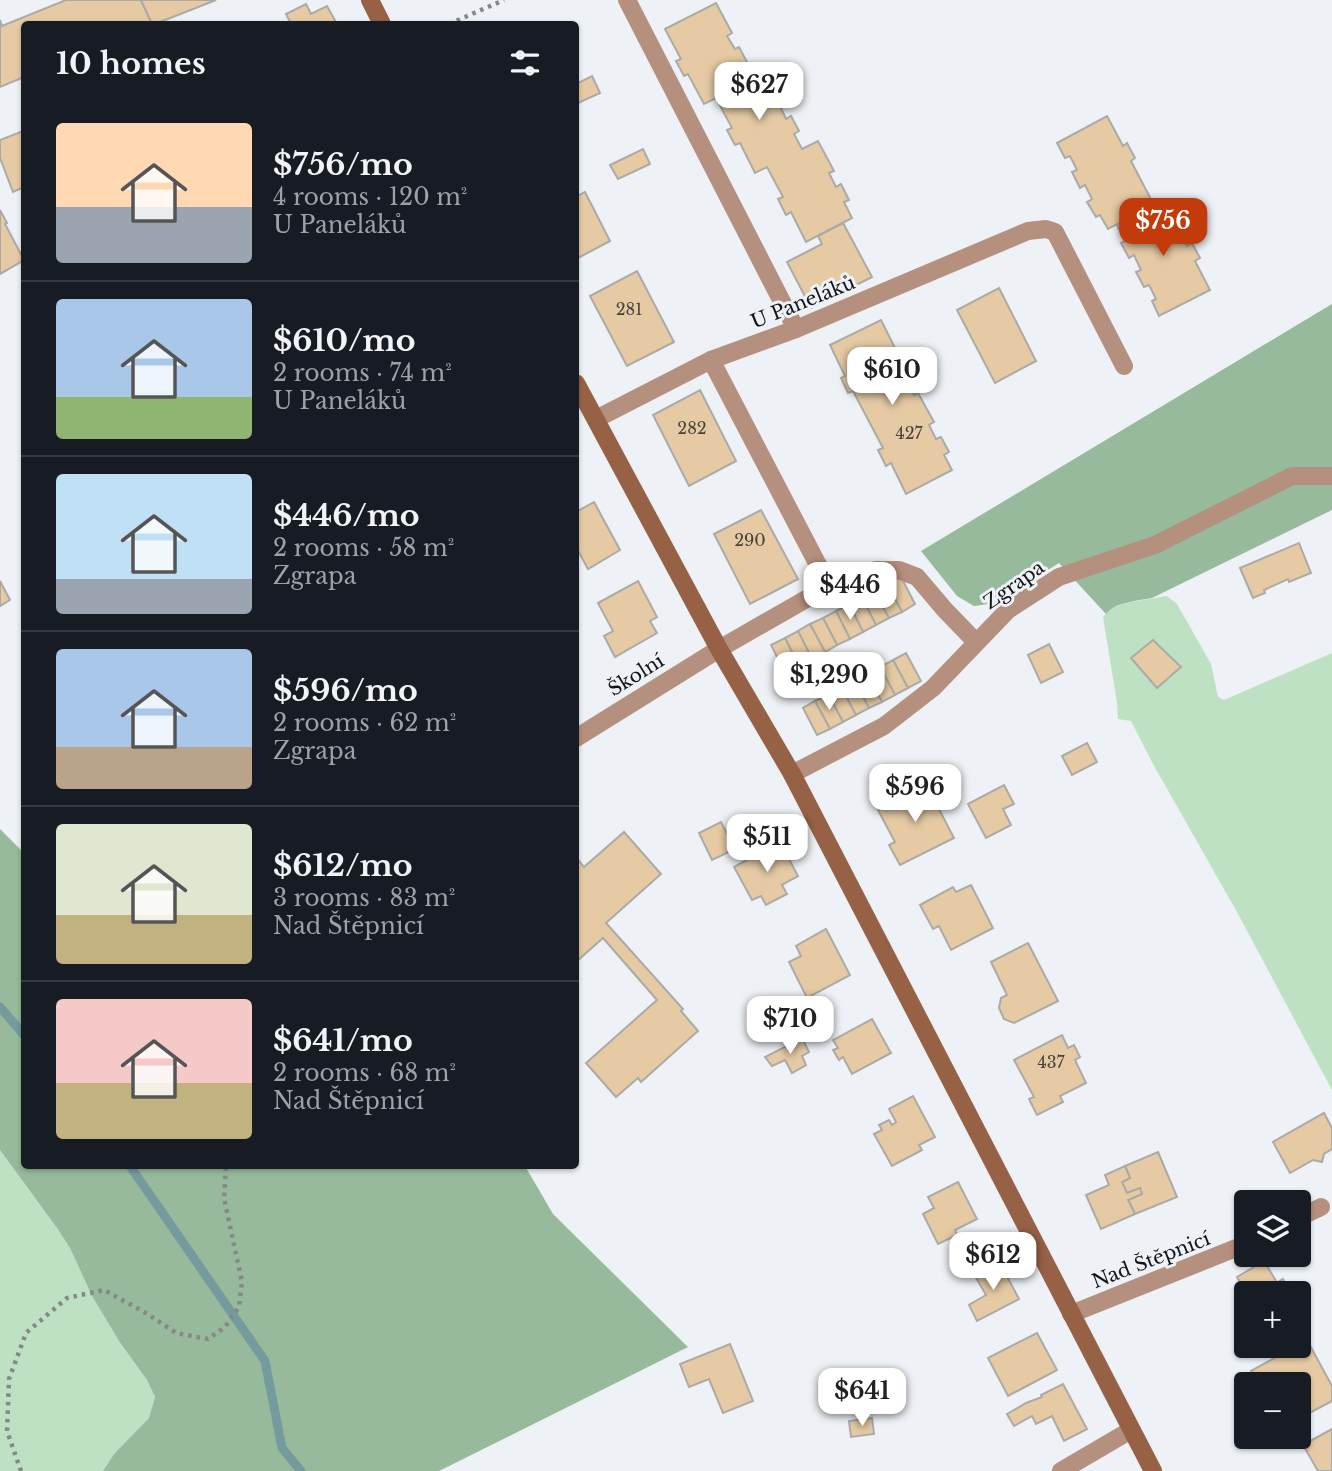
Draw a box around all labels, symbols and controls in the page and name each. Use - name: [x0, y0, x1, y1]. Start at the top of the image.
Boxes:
- icon: filters: [506, 44, 544, 82]
- text: 10 homes: [56, 45, 206, 82]
- pin: $627: [718, 62, 800, 122]
- text: $627: [730, 71, 788, 99]
- text: $756/mo: [273, 146, 413, 183]
- icon: home: [112, 151, 196, 235]
- text: 4 rooms · 120 m²: [273, 183, 467, 211]
- pin: $756: [1122, 198, 1204, 258]
- text: $756: [1135, 207, 1191, 235]
- text: U Paneláků: [273, 211, 407, 239]
- street label: U Paneláků: [748, 271, 859, 333]
- house number: 281: [616, 299, 642, 319]
- text: $610/mo: [273, 322, 416, 359]
- icon: home: [112, 327, 196, 411]
- pin: $610: [851, 348, 933, 407]
- text: $610: [863, 356, 921, 384]
- text: 2 rooms · 74 m²: [273, 359, 452, 387]
- text: U Paneláků: [273, 387, 407, 415]
- house number: 282: [677, 418, 707, 438]
- house number: 427: [895, 423, 924, 443]
- text: $446/mo: [273, 497, 420, 534]
- icon: home: [112, 502, 196, 586]
- house number: 290: [734, 530, 766, 550]
- text: 2 rooms · 58 m²: [273, 534, 454, 562]
- street label: Zgrapa: [979, 556, 1049, 614]
- text: Zgrapa: [273, 562, 356, 590]
- pin: $446: [809, 562, 891, 622]
- text: $446: [820, 571, 880, 599]
- street label: Školní: [604, 649, 669, 701]
- pin: $1,290: [772, 652, 886, 712]
- text: $1,290: [790, 661, 868, 689]
- text: $596/mo: [273, 672, 418, 709]
- icon: home: [112, 677, 196, 761]
- text: 2 rooms · 62 m²: [273, 709, 456, 737]
- text: Zgrapa: [273, 737, 356, 765]
- pin: $596: [874, 764, 956, 824]
- text: $596: [885, 773, 945, 801]
- pin: $511: [726, 814, 808, 874]
- text: $511: [743, 823, 791, 851]
- text: $612/mo: [273, 847, 412, 884]
- icon: home: [112, 852, 196, 936]
- text: 3 rooms · 83 m²: [273, 884, 455, 912]
- text: Nad Štěpnicí: [273, 912, 424, 940]
- pin: $710: [749, 996, 831, 1056]
- text: $710: [763, 1005, 817, 1033]
- text: $641/mo: [273, 1022, 413, 1059]
- icon: home: [112, 1027, 196, 1111]
- house number: 437: [1037, 1052, 1066, 1072]
- text: 2 rooms · 68 m²: [273, 1059, 456, 1087]
- text: Nad Štěpnicí: [273, 1087, 424, 1115]
- map controls: [1234, 1190, 1311, 1449]
- button: layers: [1234, 1190, 1311, 1267]
- street label: Nad Štěpnicí: [1089, 1227, 1214, 1293]
- pin: $612: [952, 1232, 1034, 1292]
- text: $612: [965, 1241, 1021, 1269]
- button: +: [1234, 1281, 1311, 1358]
- pin: $641: [821, 1368, 903, 1428]
- button: −: [1234, 1372, 1311, 1449]
- text: $641: [834, 1377, 890, 1405]

